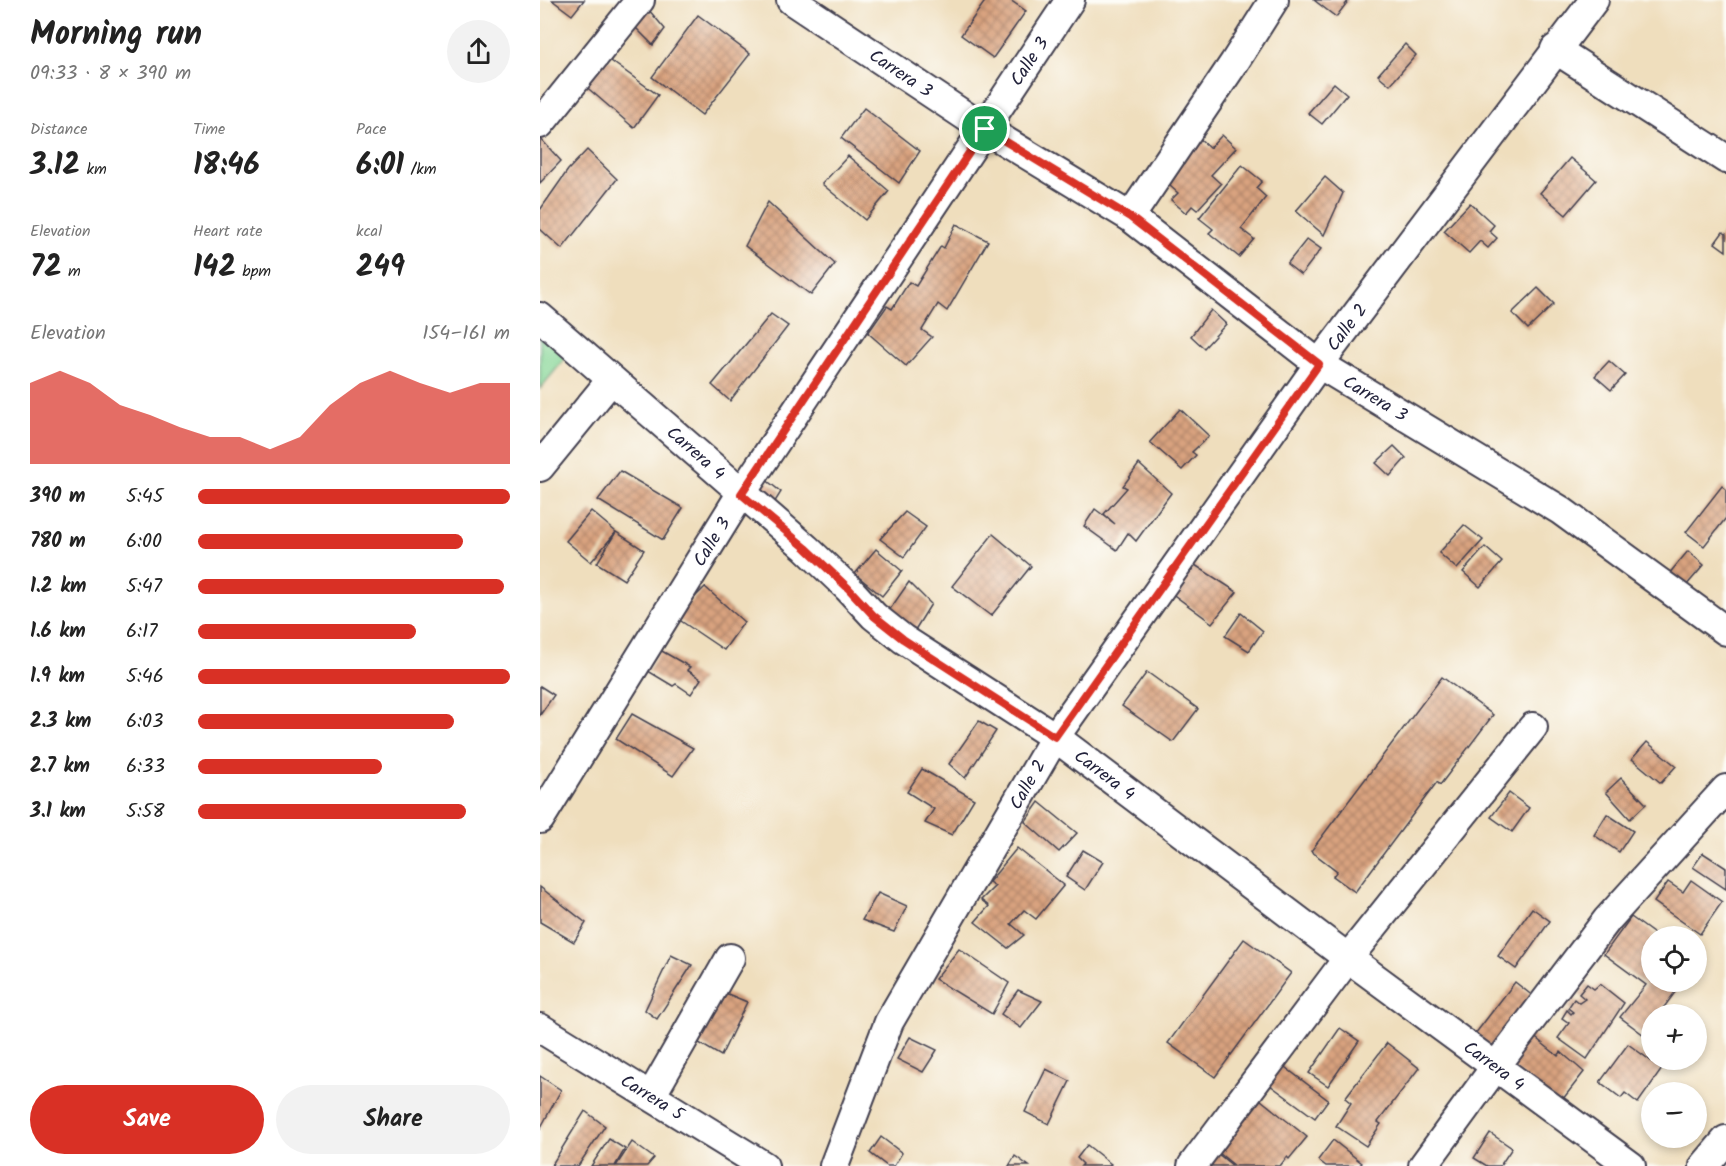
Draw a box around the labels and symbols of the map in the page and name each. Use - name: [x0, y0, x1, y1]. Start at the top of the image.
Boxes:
- street label: Calle 3: [1003, 32, 1057, 93]
- street label: Carrera 3: [862, 43, 938, 106]
- pin: [959, 103, 1010, 154]
- street label: Calle 2: [1320, 298, 1376, 358]
- street label: Carrera 3: [1337, 369, 1413, 430]
- street label: Carrera 4: [659, 420, 732, 488]
- street label: Calle 3: [686, 512, 739, 573]
- street label: Carrera 4: [1067, 743, 1141, 809]
- street label: Calle 2: [1003, 755, 1055, 816]
- street label: Carrera 4: [1456, 1034, 1531, 1099]
- street label: Carrera 5: [614, 1068, 690, 1130]

